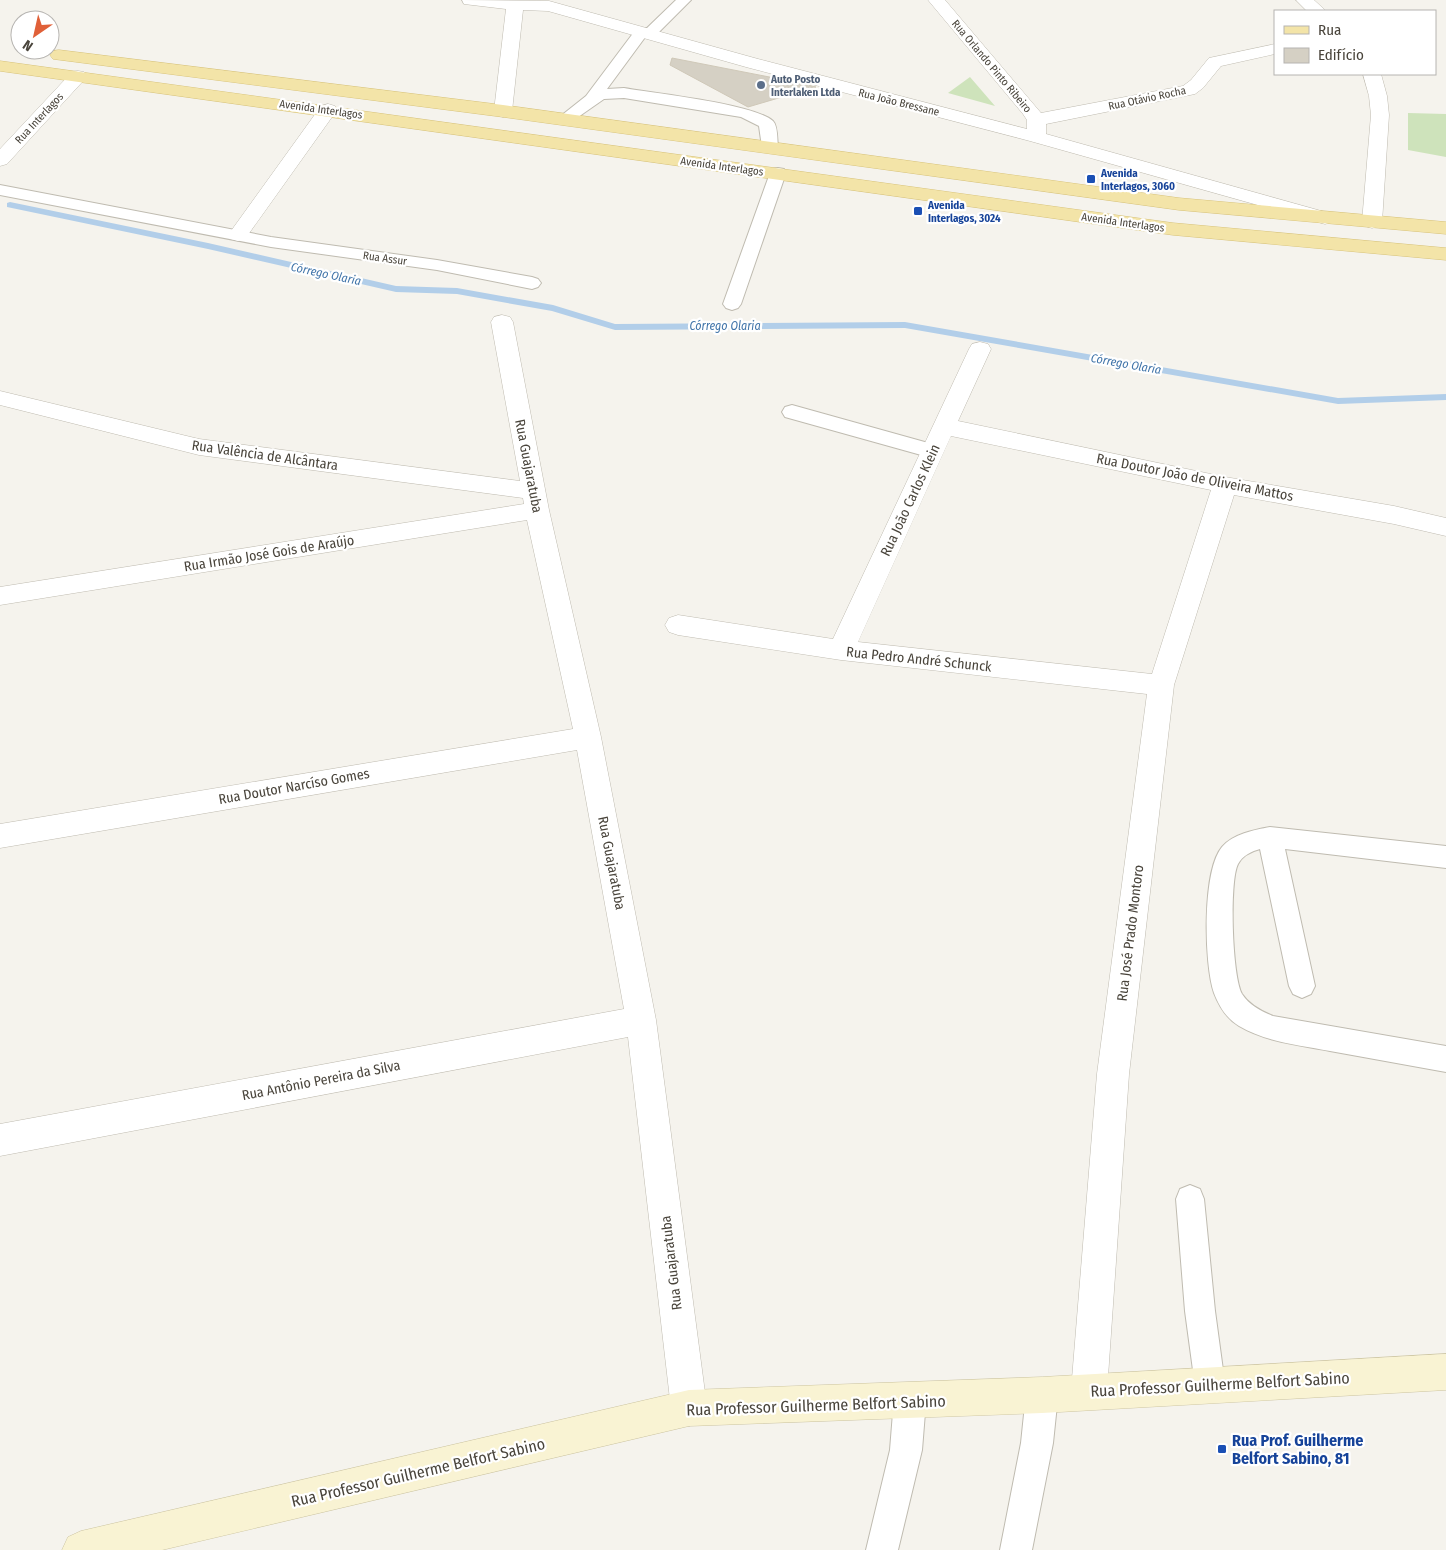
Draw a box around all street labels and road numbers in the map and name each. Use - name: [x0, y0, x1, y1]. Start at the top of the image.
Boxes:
- street label: Rua Orlando Pinto Ribeiro: [949, 17, 1034, 115]
- street label: Rua Otávio Rocha: [1107, 84, 1187, 113]
- street label: Rua João Bressane: [857, 86, 941, 119]
- street label: Rua Interlagos: [13, 90, 66, 146]
- street label: Avenida Interlagos: [279, 97, 363, 122]
- street label: Avenida Interlagos: [680, 154, 764, 179]
- street label: Avenida Interlagos: [1081, 210, 1165, 235]
- street label: Rua Assur: [362, 249, 408, 268]
- street label: Rua Guajaratuba: [511, 418, 546, 514]
- street label: Rua Valência de Alcântara: [191, 437, 339, 474]
- street label: Rua João Carlos Klein: [877, 442, 944, 559]
- street label: Rua Doutor João de Oliveira Mattos: [1095, 450, 1295, 505]
- street label: Rua Irmão José Gois de Araújo: [183, 532, 355, 575]
- street label: Rua Pedro André Schunck: [845, 643, 993, 676]
- street label: Rua Doutor Narcíso Gomes: [217, 765, 371, 808]
- street label: Rua Guajaratuba: [594, 815, 629, 911]
- street label: Rua José Prado Montoro: [1114, 864, 1147, 1002]
- street label: Rua Antônio Pereira da Silva: [240, 1057, 402, 1104]
- street label: Rua Guajaratuba: [657, 1215, 686, 1311]
- street label: Rua Professor Guilherme Belfort Sabino: [1090, 1368, 1350, 1401]
- street label: Rua Professor Guilherme Belfort Sabino: [686, 1391, 946, 1420]
- street label: Rua Professor Guilherme Belfort Sabino: [289, 1434, 547, 1511]

